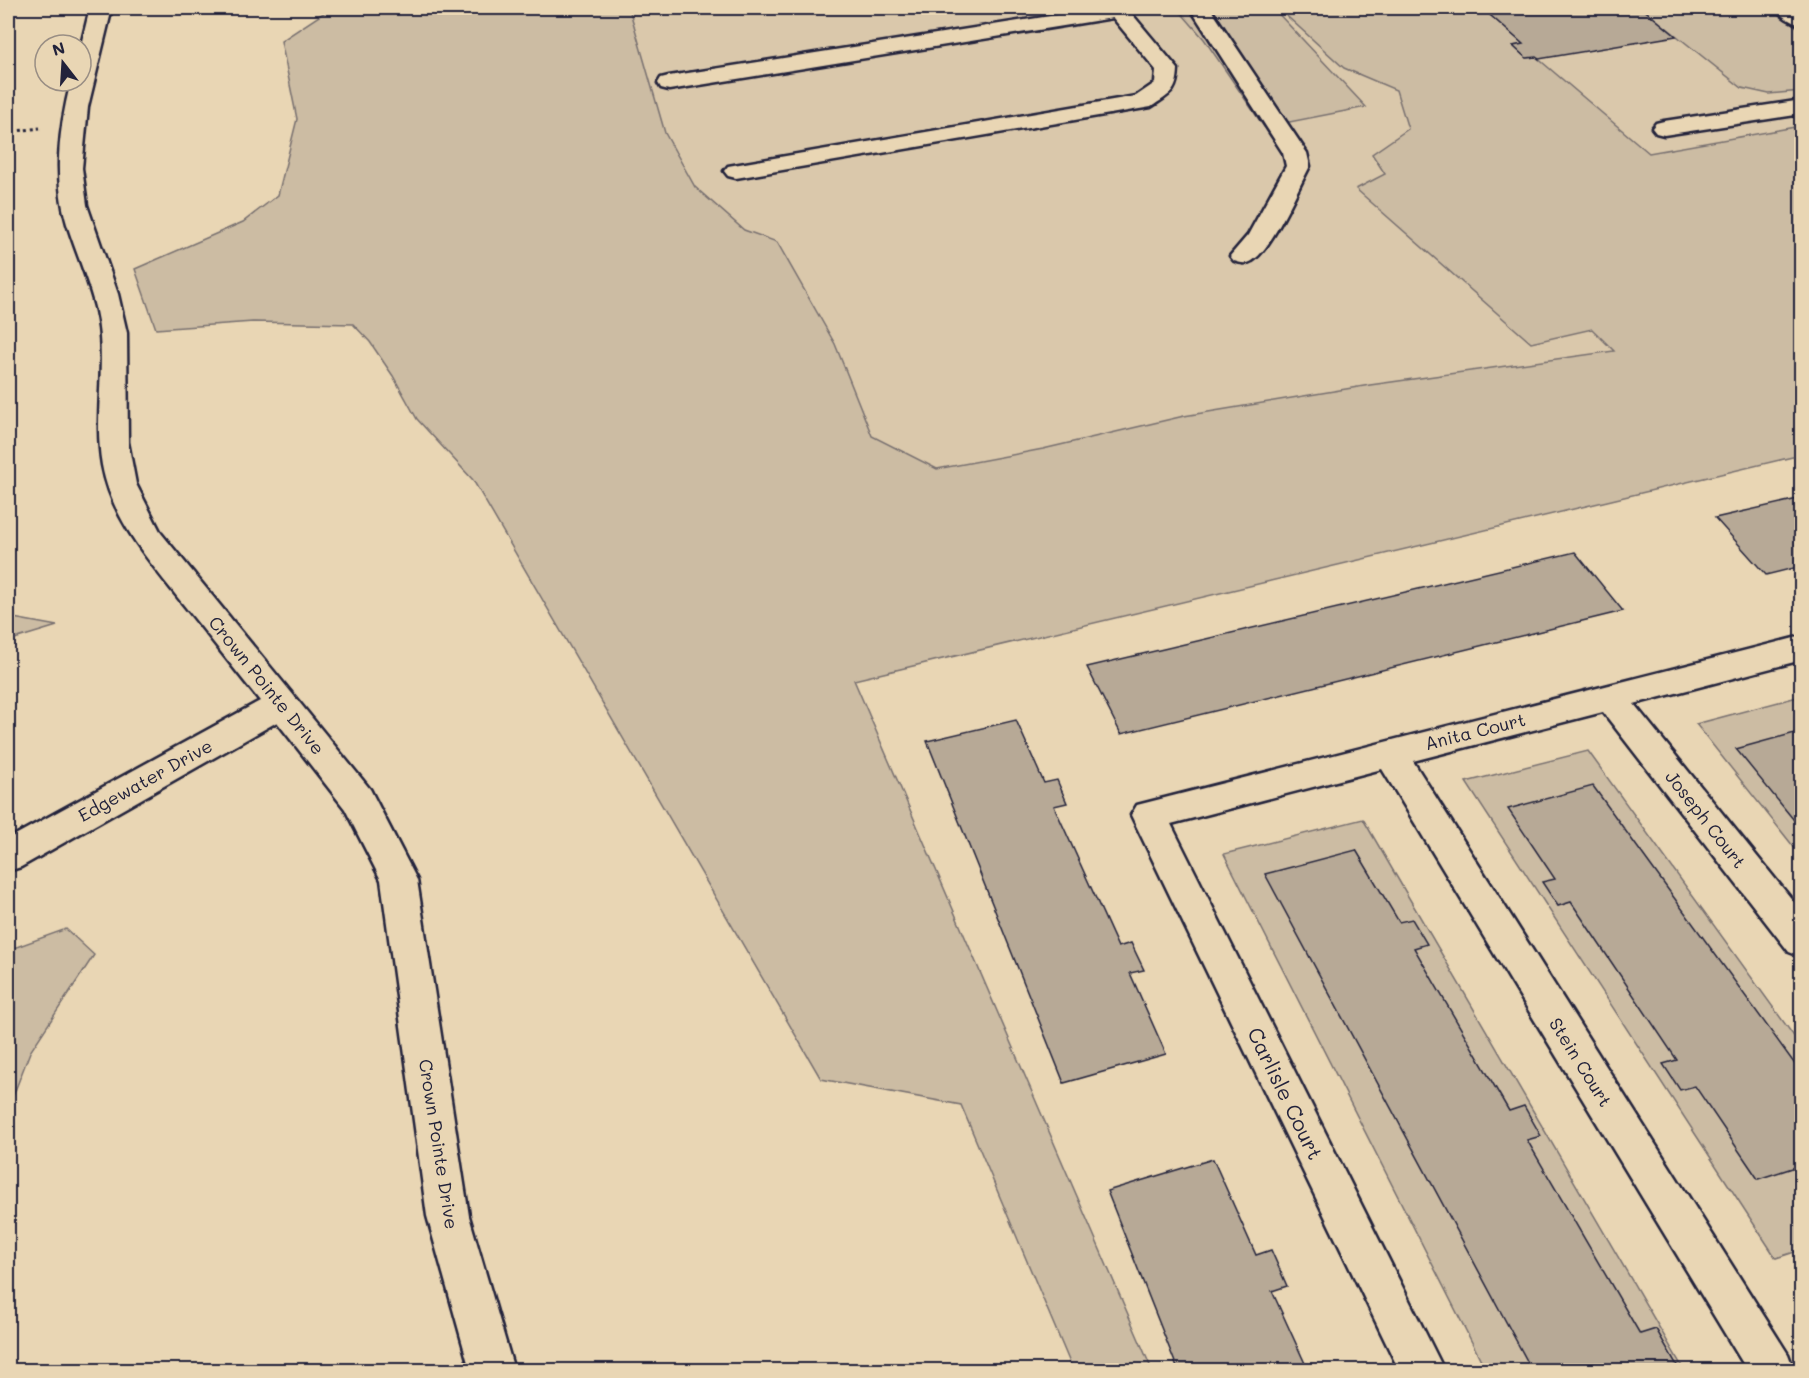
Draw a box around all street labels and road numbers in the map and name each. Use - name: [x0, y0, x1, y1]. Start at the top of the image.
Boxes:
- street label: Crown Pointe Drive: [204, 611, 330, 759]
- street label: Anita Court: [1422, 707, 1528, 755]
- street label: Edgewater Drive: [74, 733, 216, 827]
- street label: Joseph Court: [1660, 765, 1752, 873]
- street label: Stein Court: [1544, 1013, 1618, 1111]
- street label: Carlisle Court: [1242, 1022, 1330, 1164]
- street label: Crown Pointe Drive: [414, 1057, 464, 1231]

